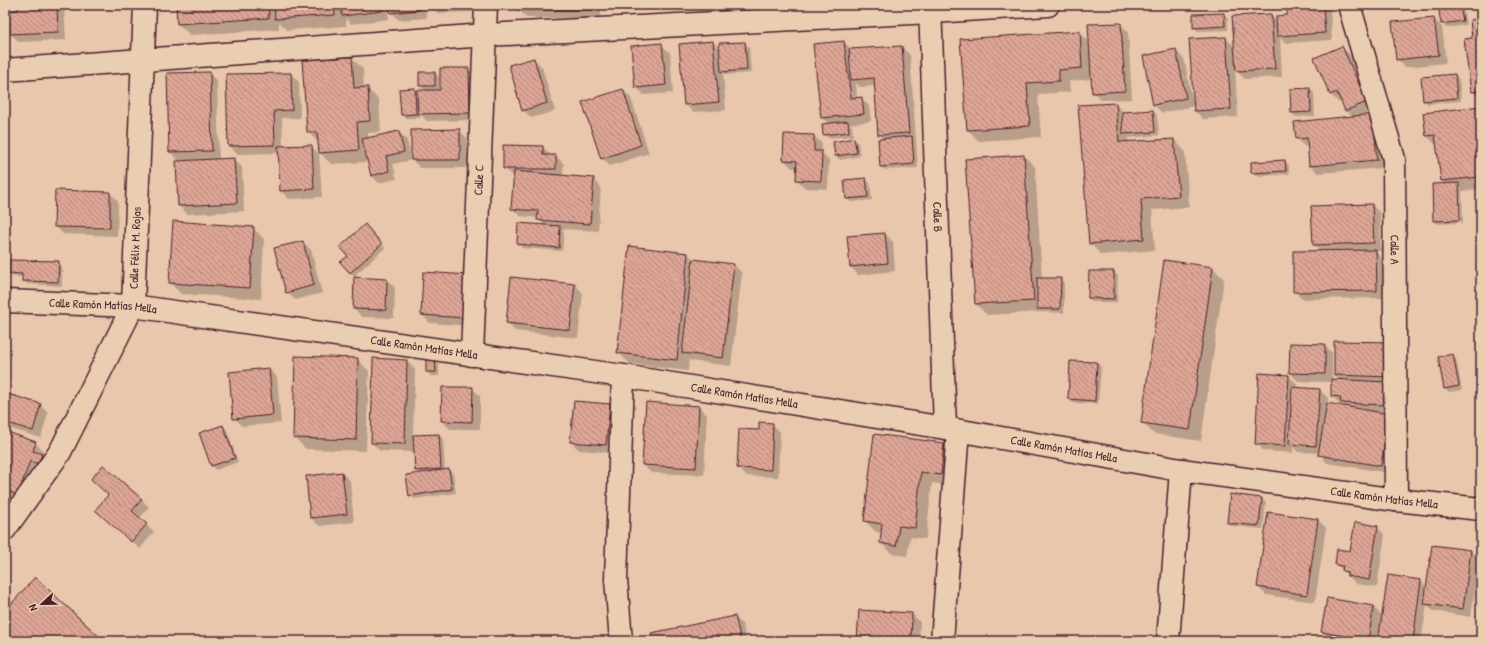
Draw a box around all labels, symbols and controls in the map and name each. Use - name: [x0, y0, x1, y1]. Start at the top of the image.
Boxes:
- street label: Calle C: [469, 164, 488, 196]
- street label: Calle B: [929, 201, 947, 232]
- street label: Calle Félix M. Rojas: [125, 206, 145, 289]
- street label: Calle A: [1386, 235, 1404, 265]
- street label: Calle Ramón Matías Mella: [49, 294, 158, 317]
- street label: Calle Ramón Matías Mella: [369, 331, 479, 363]
- street label: Calle Ramón Matías Mella: [690, 378, 799, 412]
- street label: Calle Ramón Matías Mella: [1009, 431, 1119, 467]
- street label: Calle Ramón Matías Mella: [1329, 482, 1439, 512]
- north arrow: [22, 584, 62, 624]
- text: N: [25, 602, 40, 613]

